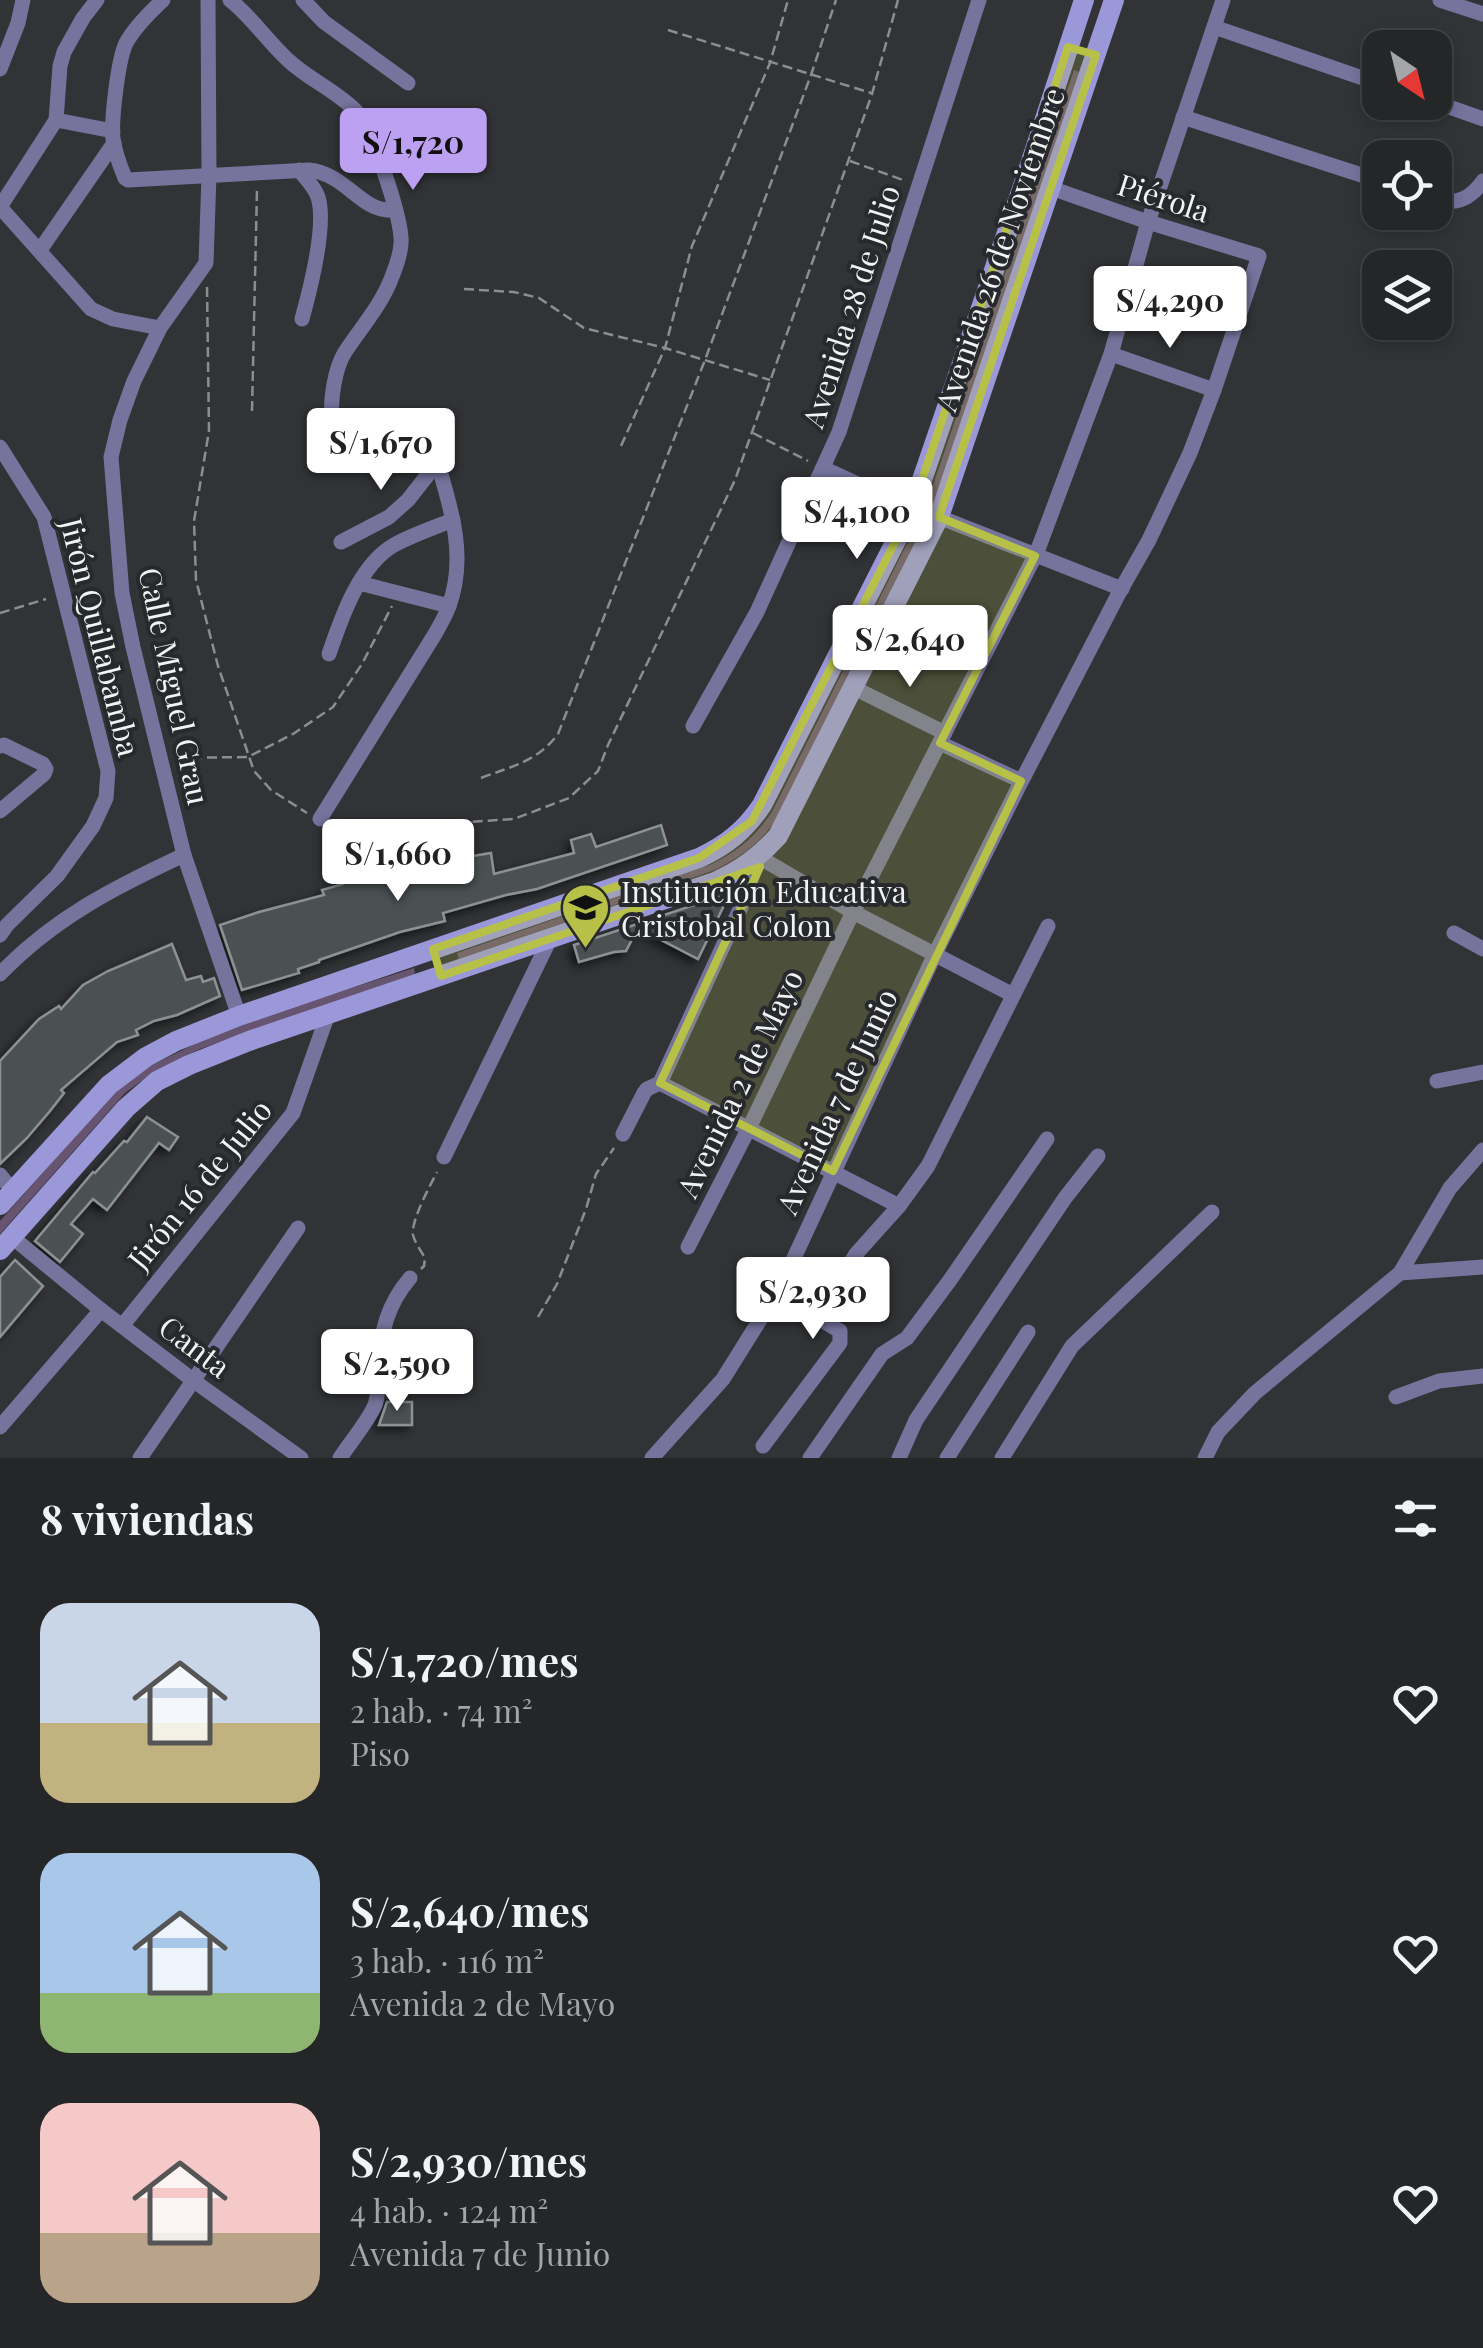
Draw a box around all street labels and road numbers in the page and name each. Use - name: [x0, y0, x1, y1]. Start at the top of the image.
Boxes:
- street label: Avenida 26 de Noviembre: [925, 82, 1073, 417]
- street label: Piérola: [1113, 163, 1215, 231]
- street label: Avenida 28 de Julio: [792, 180, 908, 433]
- street label: Jirón Quillabamba: [52, 513, 150, 760]
- street label: Calle Miguel Grau: [130, 564, 220, 808]
- street label: Avenida 2 de Mayo: [666, 963, 811, 1204]
- street label: Avenida 7 de Junio: [766, 982, 906, 1221]
- street label: Jirón 16 de Julio: [117, 1091, 280, 1278]
- street label: Canta: [151, 1306, 239, 1386]

